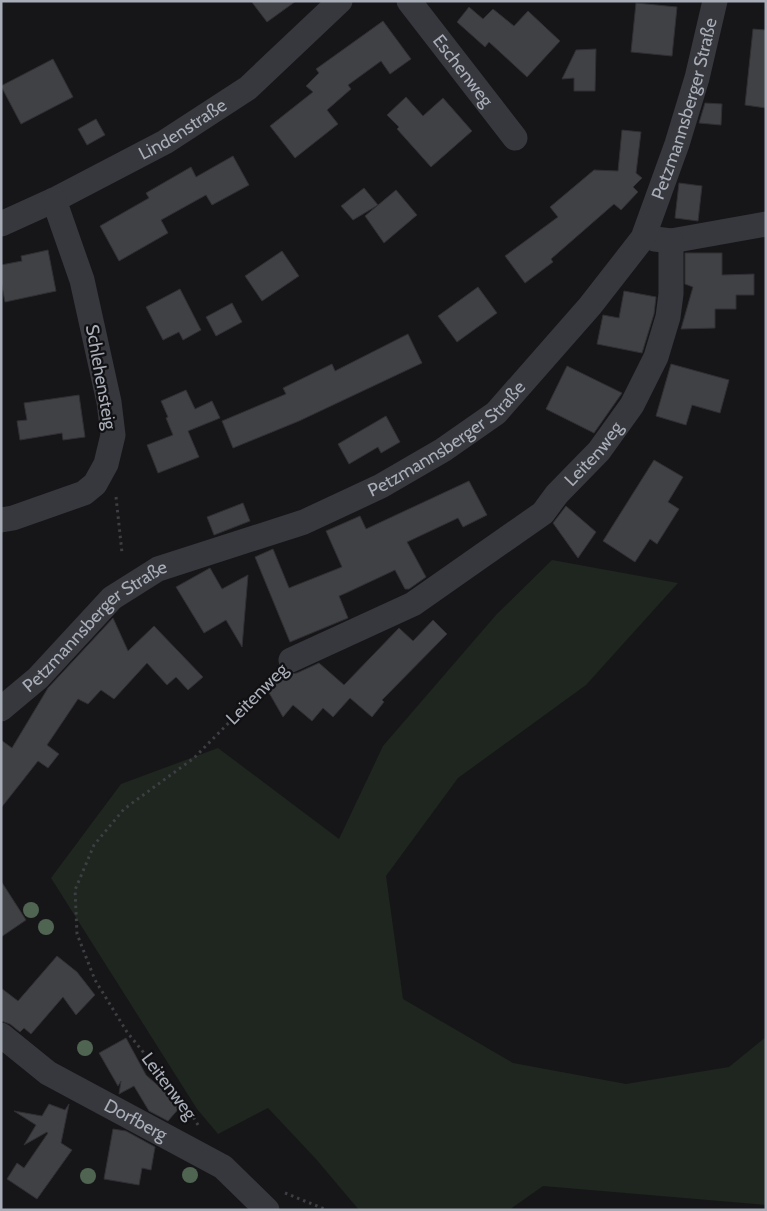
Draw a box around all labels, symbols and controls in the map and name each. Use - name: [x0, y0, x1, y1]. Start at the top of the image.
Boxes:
- street label: Petzmannsberger Straße: [647, 16, 722, 203]
- street label: Eschenweg: [428, 30, 498, 112]
- street label: Lindenstraße: [135, 94, 231, 165]
- street label: Schlehensteig: [81, 323, 121, 432]
- street label: Petzmannsberger Straße: [364, 376, 530, 502]
- street label: Leitenweg: [560, 417, 628, 491]
- street label: Petzmannsberger Straße: [18, 556, 170, 697]
- street label: Leitenweg: [222, 658, 293, 729]
- street label: Leitenweg: [137, 1048, 202, 1125]
- street label: Dorfberg: [100, 1094, 172, 1146]

